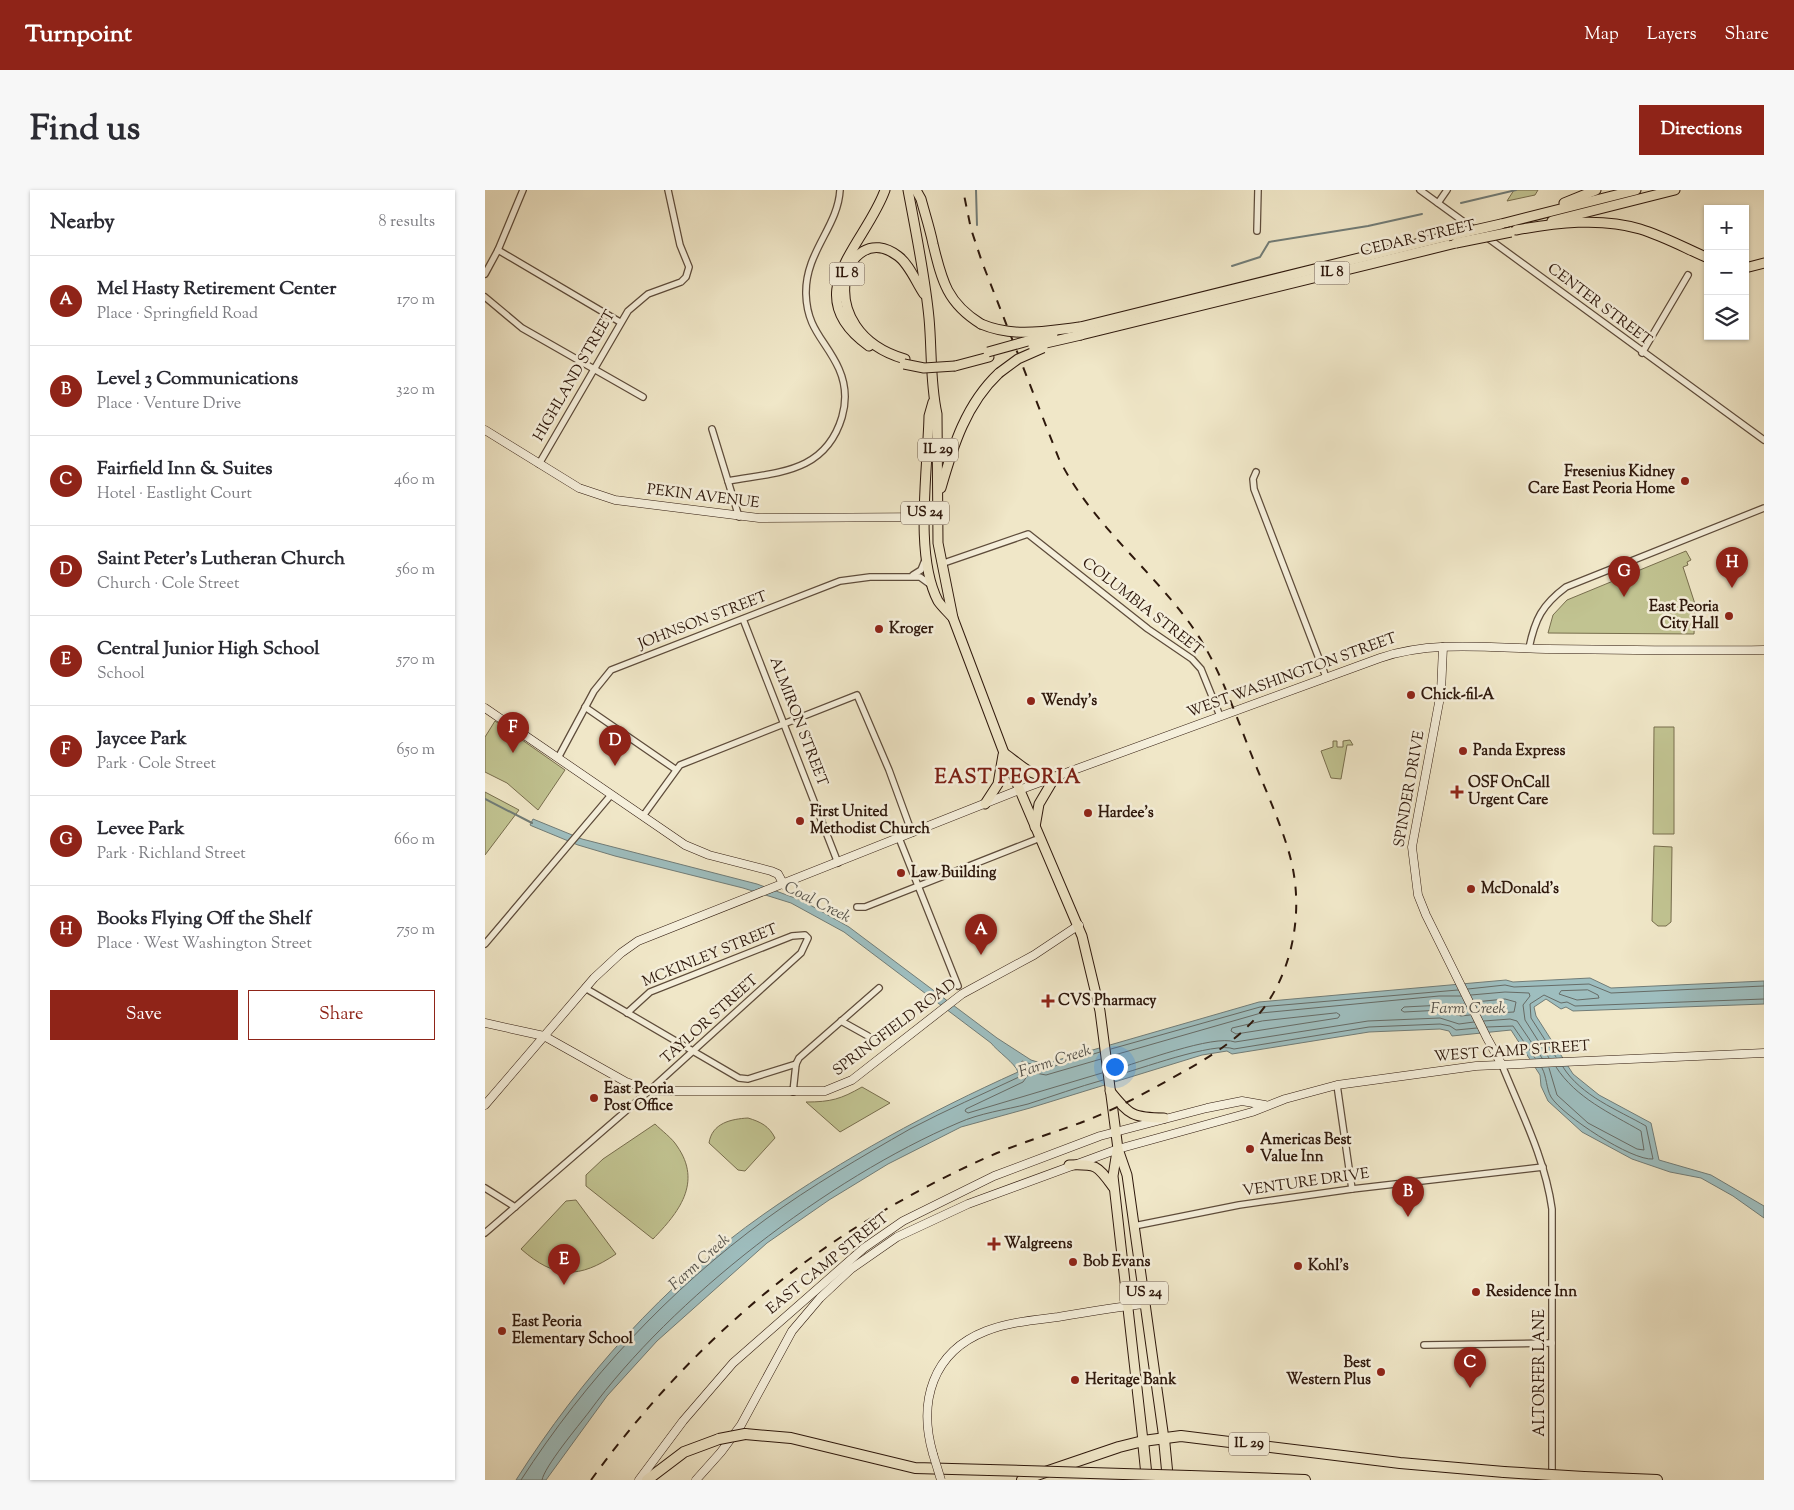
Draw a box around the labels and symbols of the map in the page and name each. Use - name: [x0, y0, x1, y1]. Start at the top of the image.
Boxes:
- street label: CEDAR STREET: [1358, 215, 1478, 262]
- street label: CENTER STREET: [1543, 259, 1656, 351]
- road number: IL 8: [829, 262, 865, 286]
- road number: IL 8: [1315, 262, 1349, 285]
- street label: HIGHLAND STREET: [529, 306, 621, 445]
- road number: IL 29: [918, 438, 958, 462]
- place label: Fresenius Kidney Care East Peoria Home: [1528, 462, 1676, 500]
- marker: Fresenius Kidney Care East Peoria Home: [1679, 475, 1691, 487]
- street label: PEKIN AVENUE: [646, 480, 760, 514]
- road number: US 24: [901, 502, 949, 524]
- pin: H: [1716, 547, 1748, 588]
- street label: COLUMBIA STREET: [1077, 553, 1207, 661]
- pin: G: [1608, 556, 1640, 597]
- street label: JOHNSON STREET: [635, 587, 771, 656]
- place label: East Peoria City Hall: [1649, 597, 1720, 635]
- marker: East Peoria City Hall: [1723, 610, 1735, 622]
- place label: Kroger: [889, 619, 934, 640]
- marker: Kroger: [873, 623, 885, 635]
- street label: WEST WASHINGTON STREET: [1184, 628, 1400, 724]
- street label: ALMIRON STREET: [764, 654, 832, 790]
- place label: Chick-fil-A: [1421, 685, 1495, 706]
- marker: Chick-fil-A: [1405, 689, 1417, 701]
- place label: Wendy's: [1041, 691, 1097, 712]
- marker: Wendy's: [1025, 695, 1037, 707]
- pin: F: [497, 712, 529, 753]
- pin: D: [599, 725, 631, 766]
- street label: SPINDER DRIVE: [1389, 729, 1431, 849]
- place label: Panda Express: [1473, 741, 1565, 762]
- marker: Panda Express: [1457, 745, 1469, 757]
- district label: EAST PEORIA: [935, 764, 1081, 793]
- place label: OSF OnCall Urgent Care: [1468, 773, 1551, 811]
- marker: OSF OnCall Urgent Care: [1450, 785, 1464, 799]
- place label: First United Methodist Church: [810, 802, 930, 840]
- place label: Hardee's: [1098, 803, 1154, 824]
- marker: Hardee's: [1082, 807, 1094, 819]
- marker: First United Methodist Church: [794, 815, 806, 827]
- place label: Law Building: [911, 863, 997, 884]
- marker: Law Building: [895, 867, 907, 879]
- water label: Coal Creek: [780, 876, 854, 930]
- place label: McDonald's: [1481, 879, 1559, 900]
- marker: McDonald's: [1465, 883, 1477, 895]
- pin: A: [965, 914, 997, 955]
- street label: MCKINLEY STREET: [639, 919, 781, 993]
- street label: TAYLOR STREET: [657, 970, 764, 1069]
- street label: SPRINGFIELD ROAD: [829, 974, 961, 1082]
- place label: CVS Pharmacy: [1058, 991, 1157, 1012]
- marker: CVS Pharmacy: [1042, 995, 1054, 1007]
- water label: Farm Creek: [1430, 998, 1506, 1021]
- street label: WEST CAMP STREET: [1433, 1036, 1591, 1068]
- water label: Farm Creek: [1016, 1039, 1094, 1085]
- your location: [1102, 1054, 1128, 1080]
- place label: East Peoria Post Office: [604, 1079, 674, 1117]
- marker: East Peoria Post Office: [588, 1092, 600, 1104]
- place label: Americas Best Value Inn: [1260, 1130, 1352, 1168]
- marker: Americas Best Value Inn: [1244, 1143, 1256, 1155]
- street label: VENTURE DRIVE: [1241, 1164, 1371, 1202]
- pin: B: [1392, 1176, 1424, 1217]
- street label: EAST CAMP STREET: [762, 1208, 894, 1320]
- water label: Farm Creek: [664, 1229, 736, 1297]
- place label: Walgreens: [1004, 1234, 1073, 1255]
- marker: Walgreens: [988, 1238, 1000, 1250]
- pin: E: [548, 1244, 580, 1285]
- place label: Bob Evans: [1083, 1252, 1151, 1273]
- marker: Bob Evans: [1067, 1256, 1079, 1268]
- place label: Kohl's: [1308, 1256, 1349, 1277]
- marker: Kohl's: [1292, 1260, 1304, 1272]
- road number: US 24: [1120, 1282, 1168, 1304]
- place label: Residence Inn: [1486, 1282, 1577, 1303]
- marker: Residence Inn: [1470, 1286, 1482, 1298]
- street label: ALTORFER LANE: [1530, 1309, 1551, 1437]
- place label: East Peoria Elementary School: [512, 1312, 634, 1350]
- marker: East Peoria Elementary School: [496, 1325, 508, 1337]
- pin: C: [1454, 1347, 1486, 1388]
- place label: Best Western Plus: [1286, 1353, 1372, 1391]
- marker: Best Western Plus: [1375, 1366, 1387, 1378]
- place label: Heritage Bank: [1085, 1370, 1177, 1391]
- marker: Heritage Bank: [1069, 1374, 1081, 1386]
- road number: IL 29: [1229, 1432, 1269, 1456]

